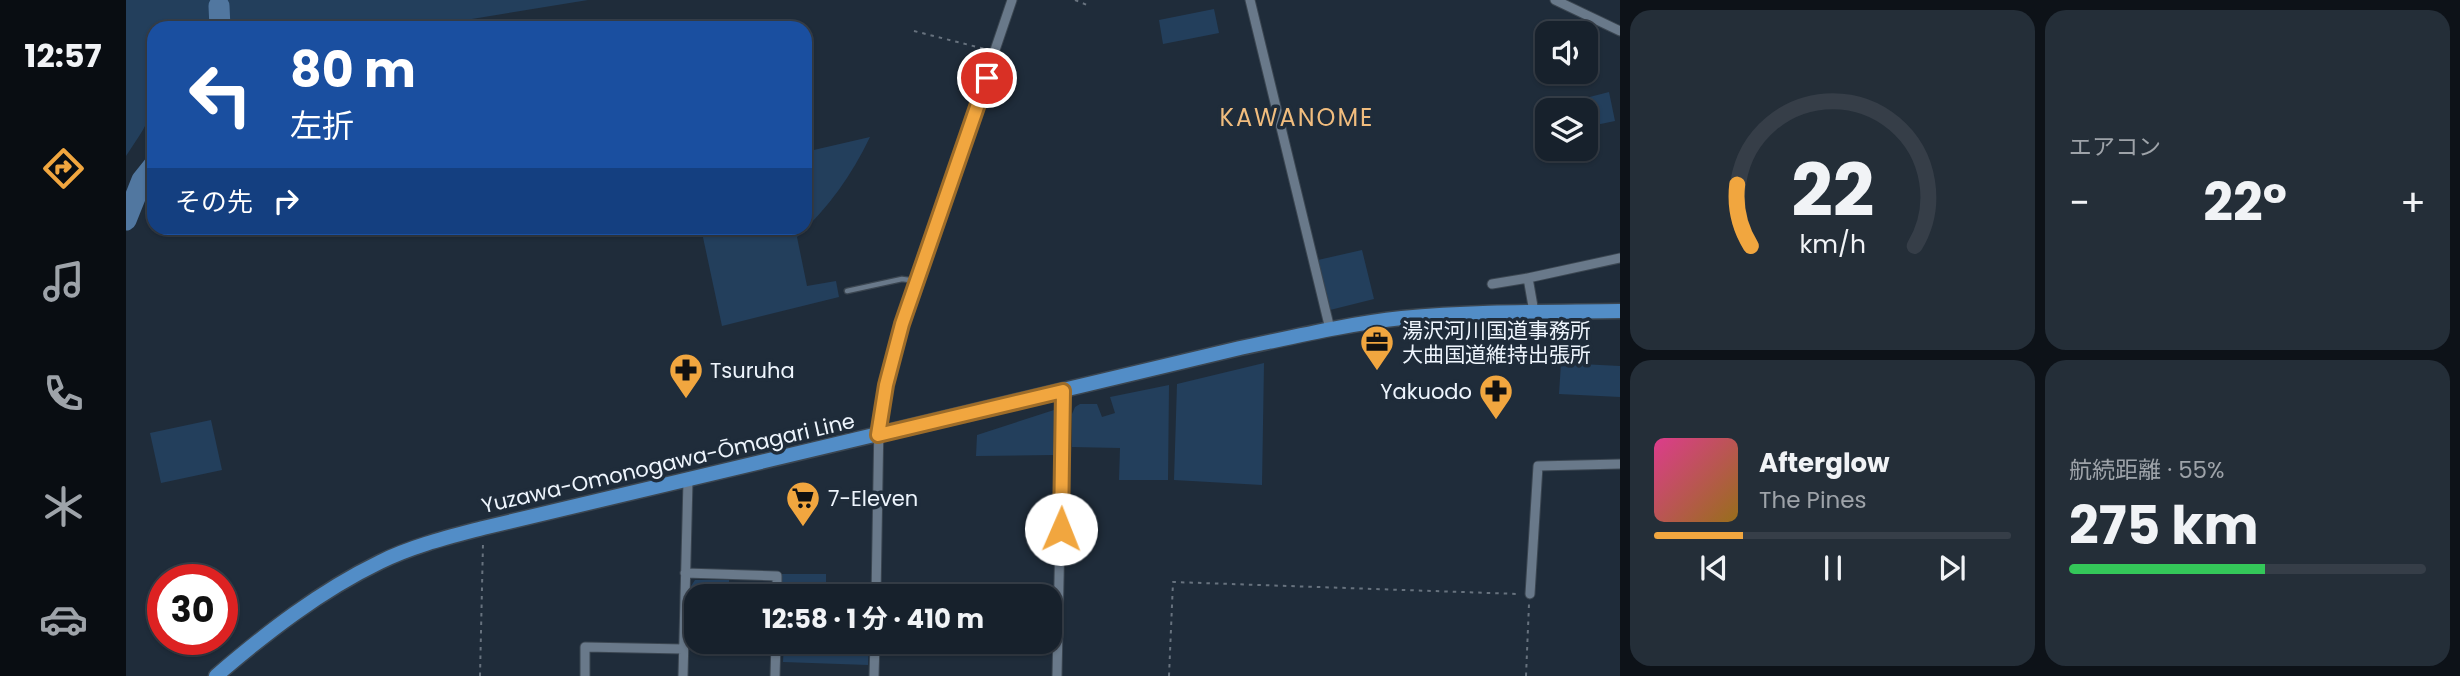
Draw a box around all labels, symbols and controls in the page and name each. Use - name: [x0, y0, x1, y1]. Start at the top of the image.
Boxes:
- map controls: [1535, 21, 1598, 161]
- button: sound: [1535, 21, 1598, 84]
- text: 12:57: [24, 33, 102, 78]
- text: 80 m: [290, 36, 416, 104]
- pin: [957, 48, 1017, 108]
- icon: left: [175, 49, 266, 140]
- icon: arrive: [968, 59, 1006, 97]
- button: layers: [1535, 98, 1598, 161]
- district label: KAWANOME: [1220, 101, 1374, 134]
- text: 左折: [290, 103, 354, 148]
- text: エアコン: [2069, 131, 2161, 163]
- text: 22: [1791, 140, 1874, 241]
- icon: directions: [39, 144, 88, 193]
- text: 22°: [2203, 166, 2287, 239]
- text: −: [2069, 176, 2090, 229]
- text: +: [2400, 176, 2426, 229]
- icon: right: [267, 182, 305, 220]
- text: その先: [175, 184, 253, 220]
- text: km/h: [1799, 227, 1866, 262]
- icon: music: [39, 257, 88, 306]
- place label: 湯沢河川国道事務所 大曲国道維持出張所: [1402, 316, 1591, 369]
- office icon: 湯沢河川国道事務所 大曲国道維持出張所: [1358, 323, 1396, 372]
- pharmacy icon: Tsuruha: [667, 351, 705, 400]
- place label: Tsuruha: [710, 356, 795, 385]
- icon: phone: [39, 369, 88, 418]
- pharmacy icon: Yakuodo: [1477, 372, 1515, 421]
- place label: Yakuodo: [1380, 377, 1472, 406]
- street label: Yuzawa-Omonogawa-Ōmagari Line: [478, 406, 858, 520]
- text: Afterglow: [1759, 445, 1890, 481]
- text: 航続距離 · 55%: [2069, 454, 2225, 486]
- supermarket icon: 7-Eleven: [784, 479, 822, 528]
- icon: climate: [39, 482, 88, 531]
- place label: 7-Eleven: [828, 484, 918, 513]
- text: The Pines: [1759, 484, 1867, 516]
- text: 275 km: [2069, 489, 2259, 562]
- position arrow: [1024, 492, 1098, 566]
- icon: previous: [1695, 549, 1733, 587]
- icon: pause: [1814, 549, 1852, 587]
- icon: next: [1933, 549, 1971, 587]
- speed limit sign: 30: [147, 564, 238, 655]
- icon: car: [39, 595, 88, 644]
- text: 12:58 · 1 分 · 410 m: [762, 601, 984, 637]

